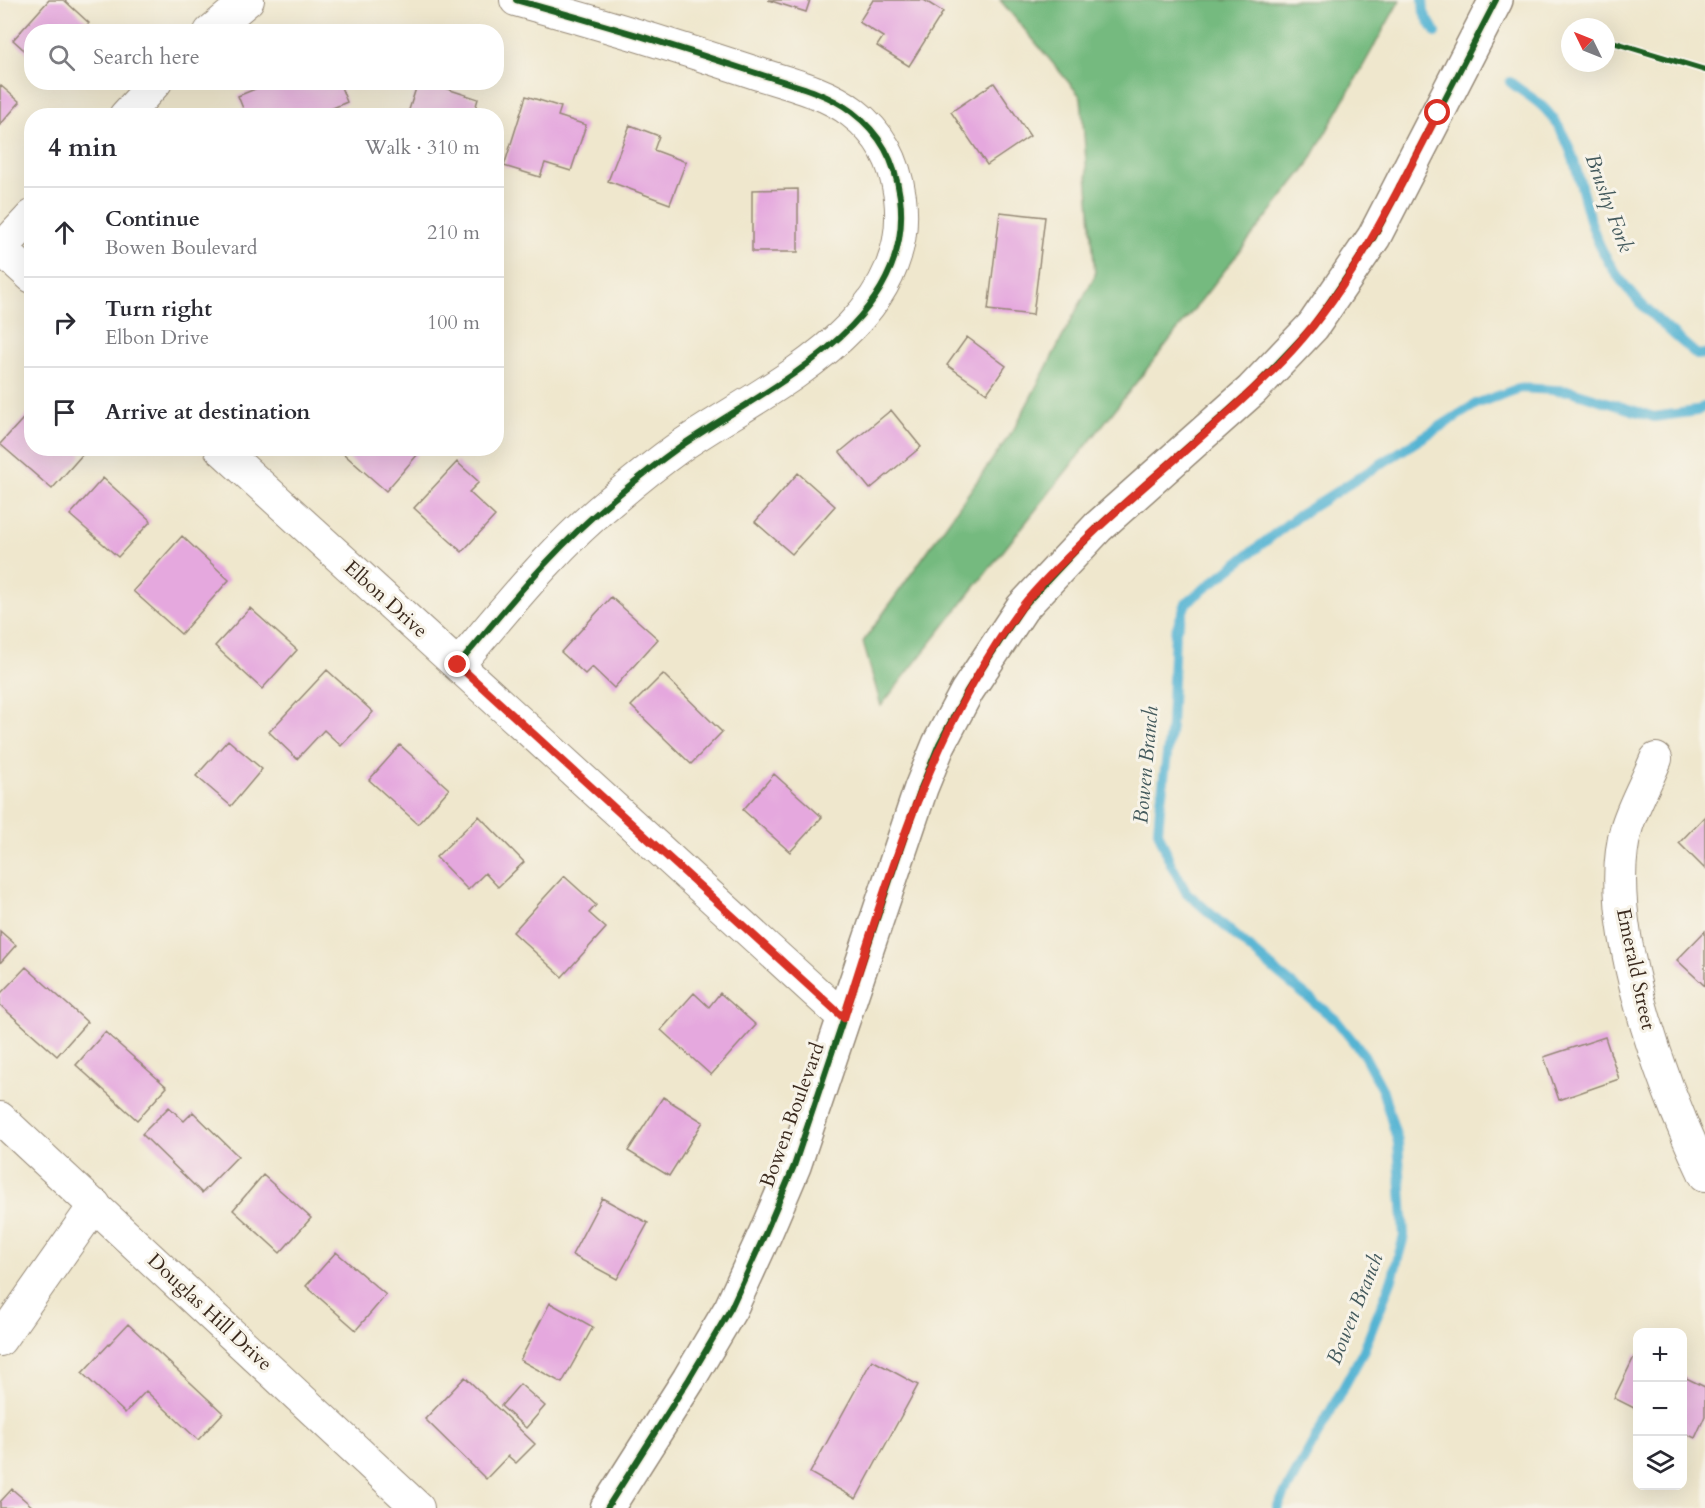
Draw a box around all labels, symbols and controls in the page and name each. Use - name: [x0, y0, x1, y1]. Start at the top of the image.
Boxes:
- north arrow: [1561, 18, 1615, 72]
- search box: [24, 24, 504, 90]
- icon: search: [45, 41, 78, 74]
- text: Search here: [93, 42, 200, 72]
- route start: [1424, 99, 1450, 125]
- text: 4 min: [48, 130, 117, 165]
- text: Walk · 310 m: [365, 134, 480, 161]
- water label: Brushy Fork: [1578, 150, 1640, 257]
- text: Continue: [105, 204, 200, 234]
- icon: ahead: [48, 216, 81, 249]
- text: 210 m: [427, 219, 480, 246]
- text: Bowen Boulevard: [105, 234, 258, 261]
- text: Turn right: [105, 294, 212, 324]
- icon: right: [48, 306, 81, 339]
- text: 100 m: [427, 309, 480, 336]
- text: Elbon Drive: [105, 324, 209, 351]
- icon: arrive: [48, 396, 81, 429]
- text: Arrive at destination: [105, 397, 310, 427]
- street label: Elbon Drive: [338, 554, 434, 644]
- route end: [444, 651, 470, 677]
- water label: Bowen Branch: [1126, 705, 1166, 825]
- street label: Emerald Street: [1610, 906, 1662, 1033]
- street label: Bowen Boulevard: [753, 1038, 831, 1191]
- street label: Douglas Hill Drive: [142, 1247, 278, 1377]
- water label: Bowen Branch: [1319, 1249, 1391, 1369]
- map controls: [1633, 1328, 1687, 1490]
- button: +: [1633, 1328, 1687, 1382]
- button: −: [1633, 1382, 1687, 1436]
- button: layers: [1633, 1436, 1687, 1490]

